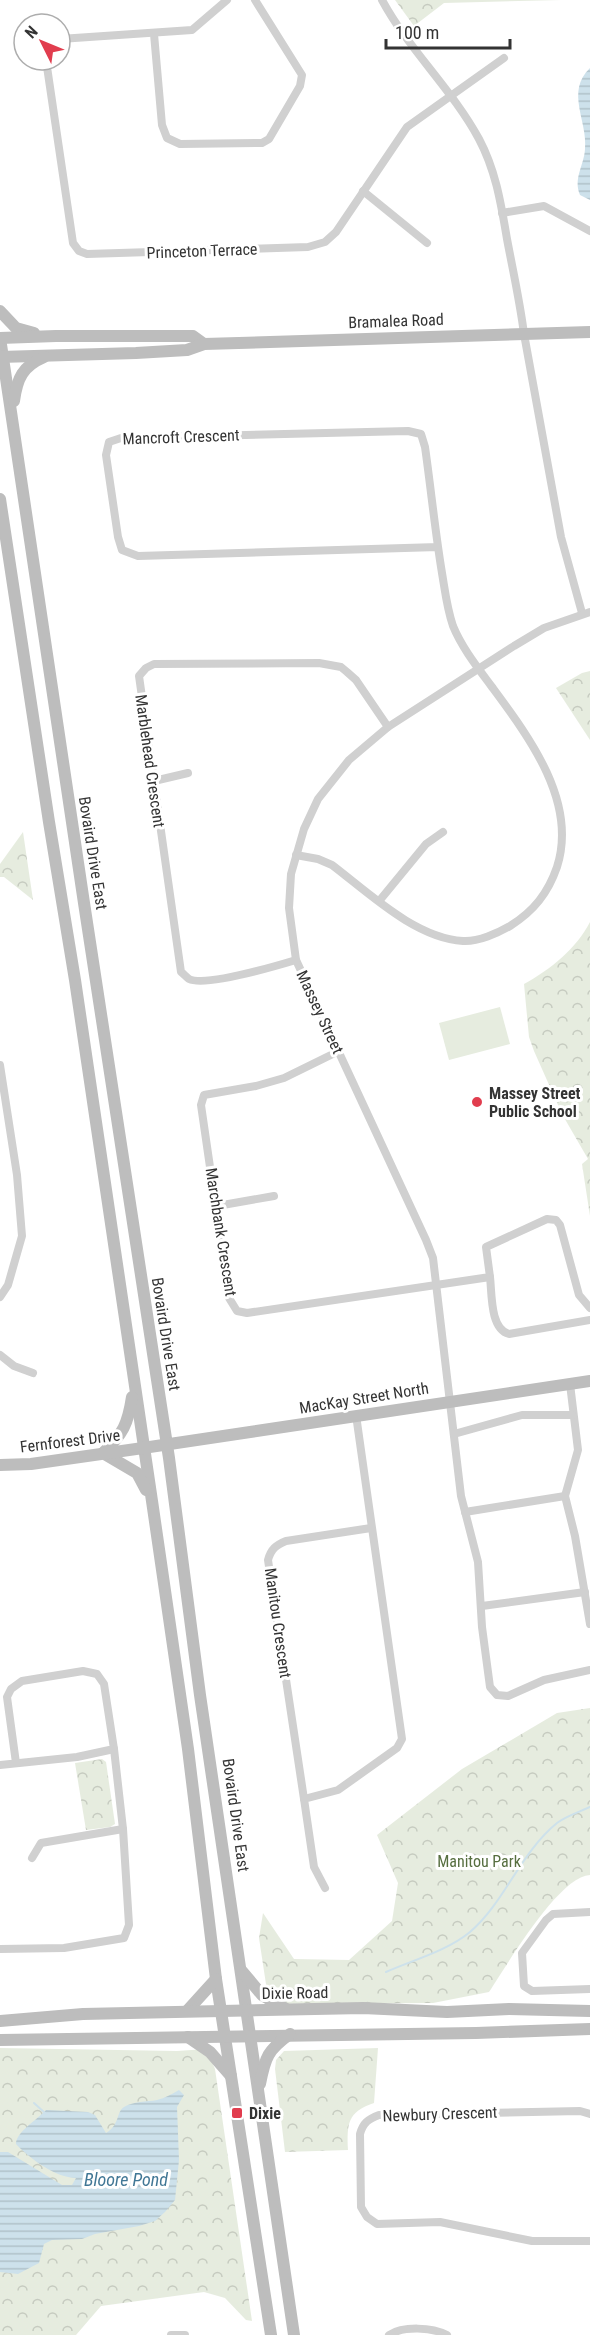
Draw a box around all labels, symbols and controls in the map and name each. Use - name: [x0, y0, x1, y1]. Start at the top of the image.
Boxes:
- north arrow: [12, 12, 72, 72]
- scale bar: [386, 12, 510, 50]
- text: N: [21, 22, 42, 42]
- text: 100 m: [395, 22, 439, 43]
- street label: Princeton Terrace: [146, 240, 258, 262]
- street label: Bramalea Road: [348, 310, 444, 332]
- street label: Mancroft Crescent: [122, 425, 240, 449]
- street label: Marblehead Crescent: [131, 693, 169, 829]
- street label: Bovaird Drive East: [75, 795, 111, 911]
- street label: Massey Street: [292, 967, 348, 1057]
- place label: Massey Street Public School: [489, 1084, 581, 1121]
- marker: Massey Street Public School: [470, 1095, 484, 1109]
- street label: Marchbank Crescent: [201, 1166, 241, 1298]
- street label: Bovaird Drive East: [148, 1276, 184, 1392]
- street label: MacKay Street North: [298, 1378, 430, 1418]
- street label: Fernforest Drive: [19, 1425, 121, 1457]
- street label: Manitou Crescent: [261, 1567, 295, 1680]
- street label: Bovaird Drive East: [219, 1757, 253, 1873]
- park label: Manitou Park: [437, 1852, 522, 1871]
- street label: Dixie Road: [261, 1983, 329, 2003]
- street label: Newbury Crescent: [382, 2102, 498, 2125]
- place label: Dixie: [249, 2104, 281, 2123]
- marker: Dixie: [230, 2106, 244, 2120]
- water label: Bloore Pond: [84, 2169, 168, 2190]

